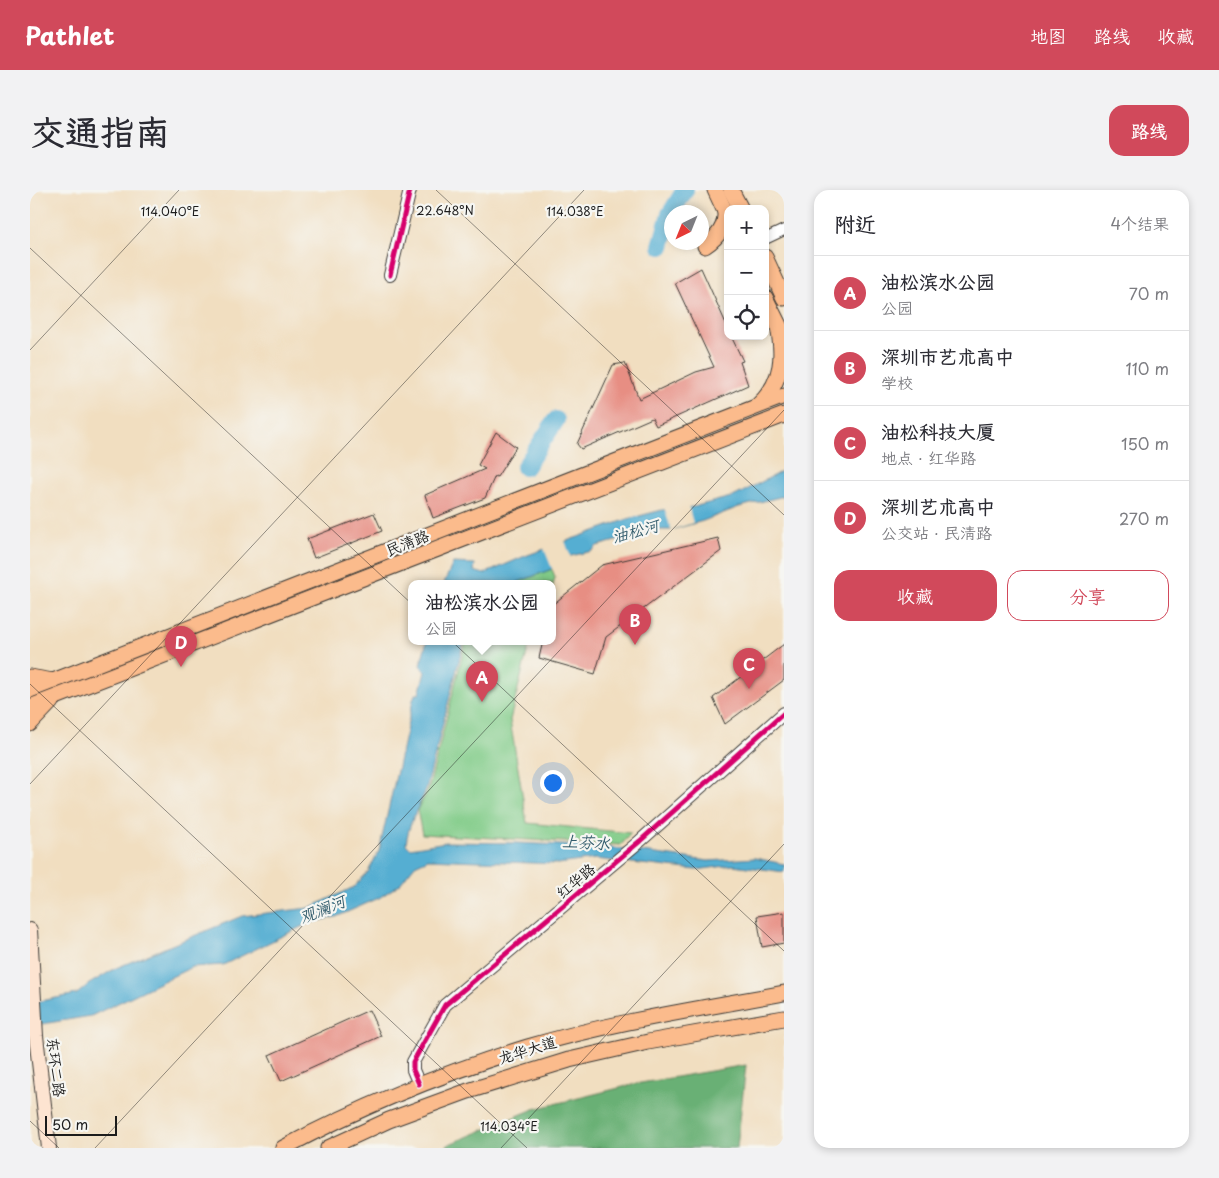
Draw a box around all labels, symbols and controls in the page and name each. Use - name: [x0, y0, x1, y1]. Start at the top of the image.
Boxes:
- text: Pathlet: [25, 17, 115, 53]
- text: 地图: [1030, 22, 1066, 49]
- text: 路线: [1094, 22, 1130, 49]
- text: 收藏: [1158, 22, 1194, 49]
- text: 交通指南: [30, 104, 170, 157]
- button: 路线: [1109, 105, 1189, 156]
- text: 22.648°N: [416, 201, 474, 219]
- text: 114.040°E: [141, 202, 199, 220]
- text: 114.038°E: [546, 202, 604, 220]
- north arrow: [664, 205, 709, 250]
- map controls: [724, 205, 769, 340]
- button: +: [724, 205, 769, 250]
- text: 附近: [834, 207, 876, 239]
- text: 4个结果: [1110, 211, 1169, 235]
- button: −: [724, 250, 769, 295]
- text: 油松滨水公园: [881, 267, 995, 295]
- text: A: [844, 281, 856, 305]
- text: 70 m: [1129, 281, 1169, 305]
- button: locate: [724, 295, 769, 340]
- text: 公园: [881, 295, 913, 319]
- text: 深圳市艺术高中: [881, 342, 1014, 370]
- text: B: [845, 356, 855, 380]
- text: 110 m: [1126, 356, 1169, 380]
- text: 学校: [881, 370, 913, 394]
- text: 油松科技大厦: [881, 417, 995, 445]
- text: C: [844, 431, 856, 455]
- text: 150 m: [1121, 431, 1169, 455]
- text: 地点 · 红华路: [881, 445, 976, 469]
- text: 深圳艺术高中: [881, 492, 995, 520]
- text: D: [844, 506, 856, 530]
- text: 270 m: [1119, 506, 1169, 530]
- water label: 油松河: [609, 511, 664, 548]
- text: 公交站 · 民清路: [881, 520, 992, 544]
- street label: 民清路: [382, 523, 432, 561]
- button: 收藏: [834, 570, 997, 621]
- button: 分享: [1007, 570, 1169, 621]
- popup: [408, 580, 556, 645]
- text: 油松滨水公园: [425, 587, 539, 615]
- pin: B: [619, 604, 651, 645]
- text: 公园: [425, 615, 457, 639]
- pin: D: [165, 626, 197, 667]
- pin: C: [733, 648, 765, 689]
- pin: A: [466, 661, 498, 702]
- your location: [540, 770, 566, 796]
- water label: 上芬水: [561, 828, 612, 854]
- street label: 红华路: [550, 857, 600, 903]
- water label: 观澜河: [295, 887, 352, 928]
- street label: 龙华大道: [495, 1029, 559, 1069]
- street label: 东环二路: [42, 1036, 72, 1098]
- scale bar: [45, 1113, 118, 1136]
- text: 50 m: [52, 1114, 88, 1135]
- text: 114.034°E: [480, 1117, 538, 1135]

